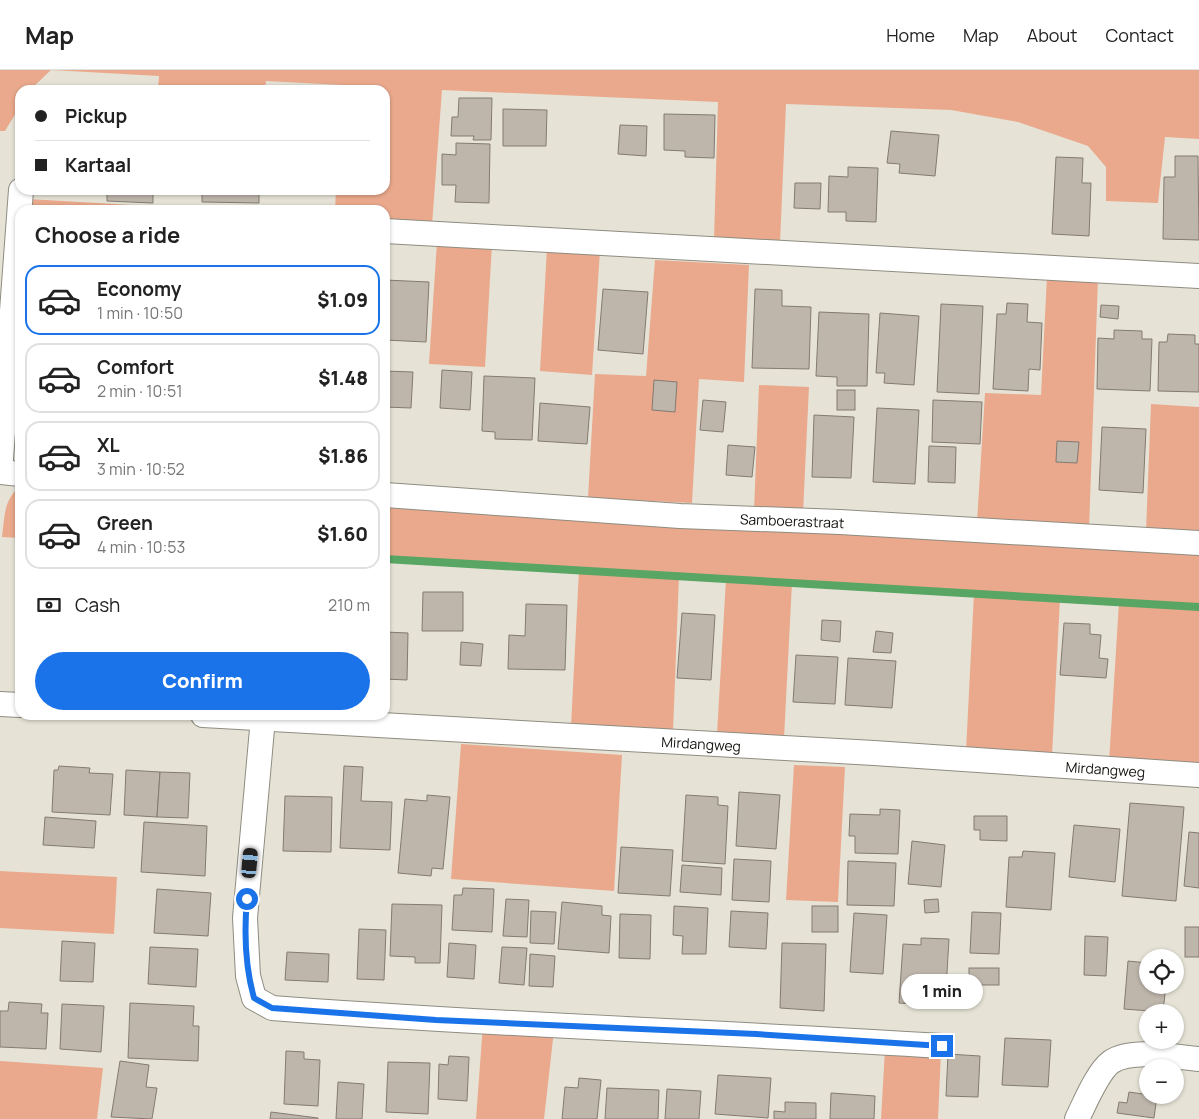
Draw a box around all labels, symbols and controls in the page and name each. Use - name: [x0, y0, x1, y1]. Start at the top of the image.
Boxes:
- text: Map: [25, 18, 74, 51]
- text: Home: [886, 23, 935, 47]
- text: Map: [963, 23, 999, 47]
- text: About: [1027, 23, 1077, 47]
- text: Contact: [1105, 23, 1174, 47]
- text: Pickup: [65, 103, 127, 129]
- text: Kartaal: [65, 152, 131, 178]
- text: Choose a ride: [35, 220, 180, 250]
- text: Economy: [97, 276, 181, 302]
- icon: car: [37, 278, 82, 323]
- text: $1.09: [317, 287, 368, 313]
- text: 1 min · 10:50: [97, 302, 183, 324]
- text: Comfort: [97, 354, 174, 380]
- icon: car: [37, 356, 82, 401]
- text: $1.48: [318, 365, 368, 391]
- text: 2 min · 10:51: [97, 380, 182, 402]
- text: XL: [97, 432, 120, 458]
- icon: car: [37, 434, 82, 479]
- text: $1.86: [318, 443, 368, 469]
- text: 3 min · 10:52: [97, 458, 185, 480]
- street label: Samboerastraat: [740, 509, 845, 532]
- text: Green: [97, 510, 153, 536]
- icon: car: [37, 512, 82, 557]
- text: $1.60: [317, 521, 368, 547]
- text: 4 min · 10:53: [97, 536, 185, 558]
- icon: cash: [35, 591, 63, 619]
- text: Cash: [75, 592, 120, 618]
- text: 210 m: [328, 594, 370, 616]
- button: Confirm: [35, 652, 370, 710]
- street label: Mirdangweg: [661, 731, 741, 755]
- street label: Mirdangweg: [1065, 756, 1146, 781]
- car: [241, 847, 258, 879]
- route start: [236, 888, 258, 910]
- map controls: [1139, 949, 1184, 1104]
- button: locate: [1139, 949, 1184, 994]
- callout: 1 min: [901, 974, 983, 1008]
- text: 1 min: [922, 980, 962, 1002]
- button: +: [1139, 1004, 1184, 1049]
- route end: [931, 1035, 953, 1057]
- button: −: [1139, 1059, 1184, 1104]

